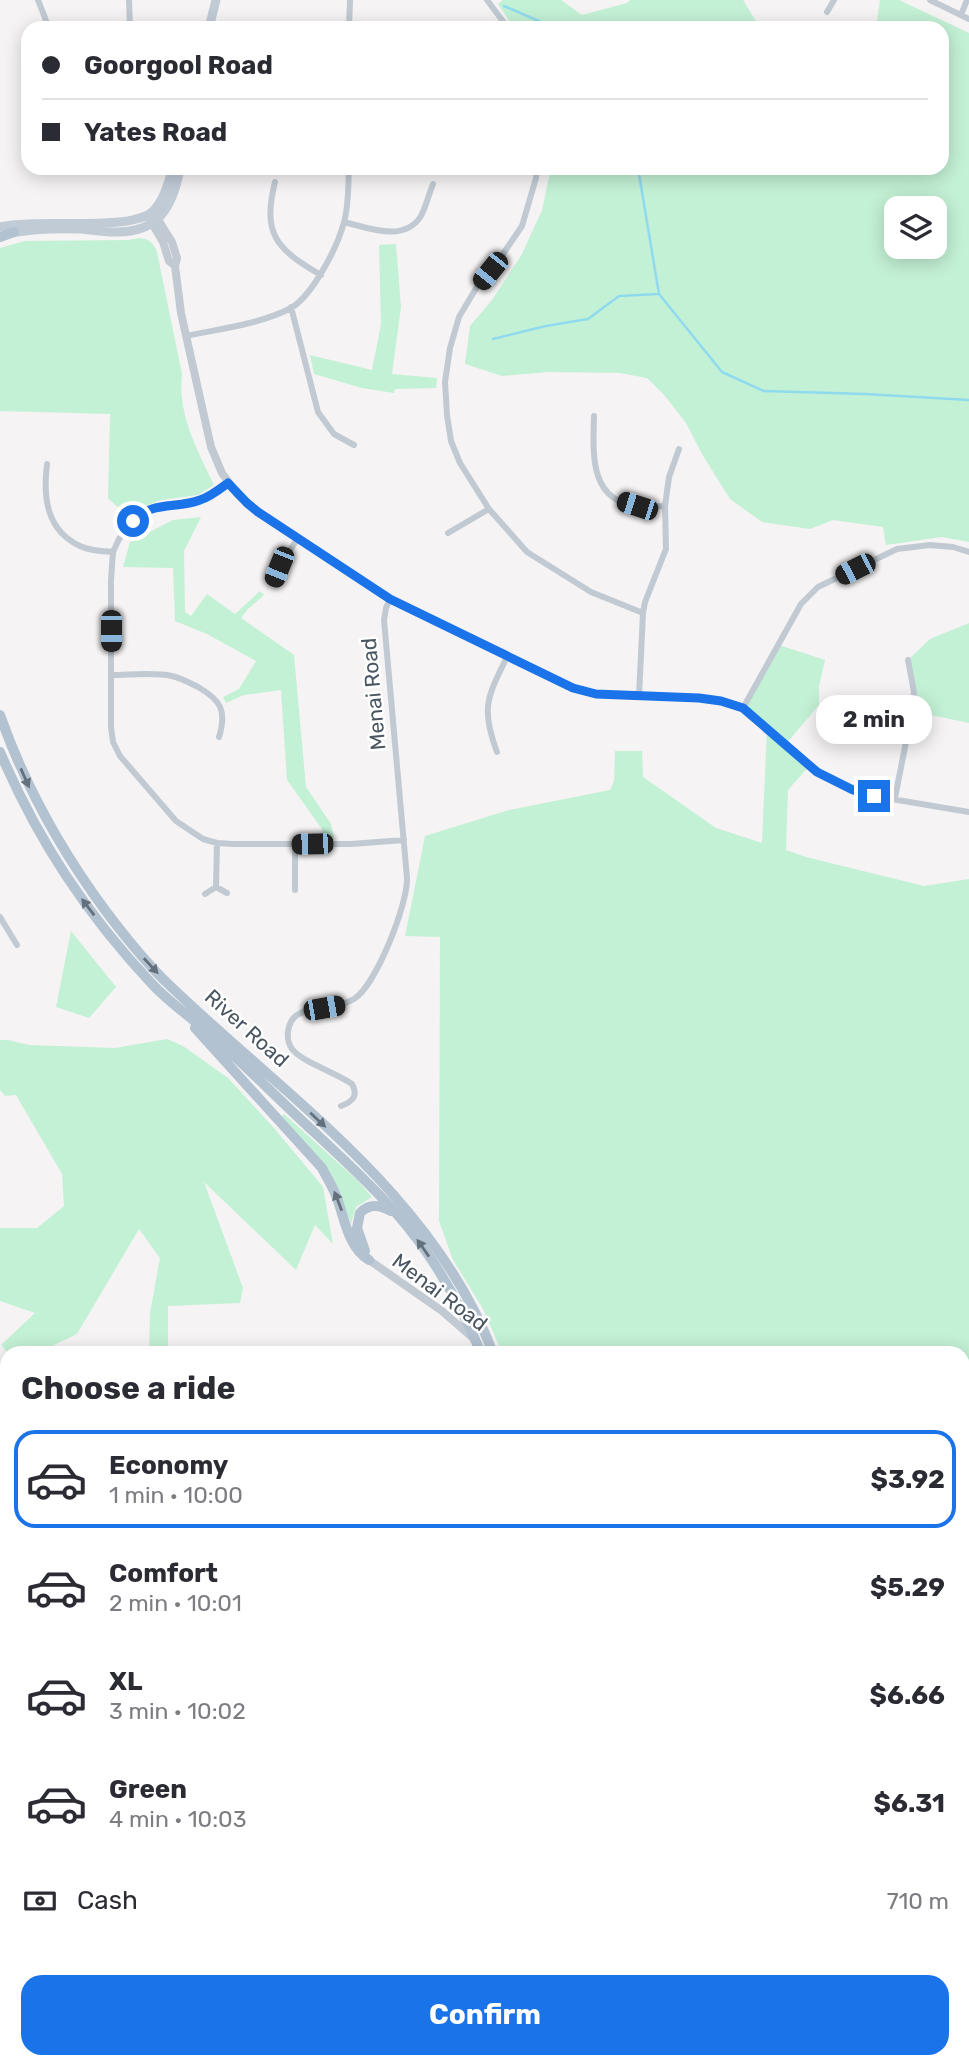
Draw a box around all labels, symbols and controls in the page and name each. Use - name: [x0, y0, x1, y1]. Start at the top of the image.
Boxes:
- text: Goorgool Road: [84, 50, 273, 81]
- text: Yates Road: [84, 117, 227, 148]
- map controls: [884, 196, 947, 259]
- button: layers: [884, 196, 947, 259]
- car: [469, 248, 512, 294]
- car: [614, 490, 661, 522]
- route start: [117, 505, 149, 537]
- car: [262, 544, 297, 590]
- car: [832, 550, 879, 588]
- car: [101, 610, 122, 652]
- street label: Menai Road: [356, 637, 390, 751]
- callout: 2 min: [816, 694, 932, 744]
- text: 2 min: [843, 705, 905, 733]
- one-way arrow: [19, 768, 31, 788]
- route end: [858, 780, 890, 812]
- car: [291, 833, 334, 855]
- one-way arrow: [81, 898, 95, 917]
- one-way arrow: [143, 957, 159, 975]
- street label: River Road: [200, 984, 294, 1072]
- car: [302, 994, 347, 1022]
- one-way arrow: [309, 1112, 326, 1128]
- one-way arrow: [332, 1191, 343, 1212]
- one-way arrow: [416, 1239, 430, 1257]
- street label: Menai Road: [387, 1248, 493, 1336]
- text: Choose a ride: [21, 1369, 235, 1407]
- icon: car: [25, 1448, 88, 1511]
- text: Economy: [109, 1450, 228, 1481]
- text: $3.92: [871, 1464, 945, 1495]
- text: 1 min · 10:00: [109, 1481, 243, 1509]
- icon: car: [25, 1556, 88, 1619]
- text: Comfort: [109, 1558, 218, 1589]
- text: $5.29: [870, 1572, 945, 1603]
- text: 2 min · 10:01: [109, 1589, 242, 1617]
- icon: car: [25, 1664, 88, 1727]
- text: XL: [109, 1666, 142, 1697]
- text: $6.66: [870, 1680, 945, 1711]
- text: 3 min · 10:02: [109, 1697, 246, 1725]
- icon: car: [25, 1772, 88, 1835]
- text: Green: [109, 1774, 187, 1805]
- text: $6.31: [874, 1788, 945, 1819]
- text: 4 min · 10:03: [109, 1805, 247, 1833]
- icon: cash: [21, 1882, 59, 1920]
- text: Cash: [77, 1885, 138, 1916]
- text: 710 m: [887, 1887, 949, 1915]
- button: Confirm: [21, 1975, 949, 2055]

